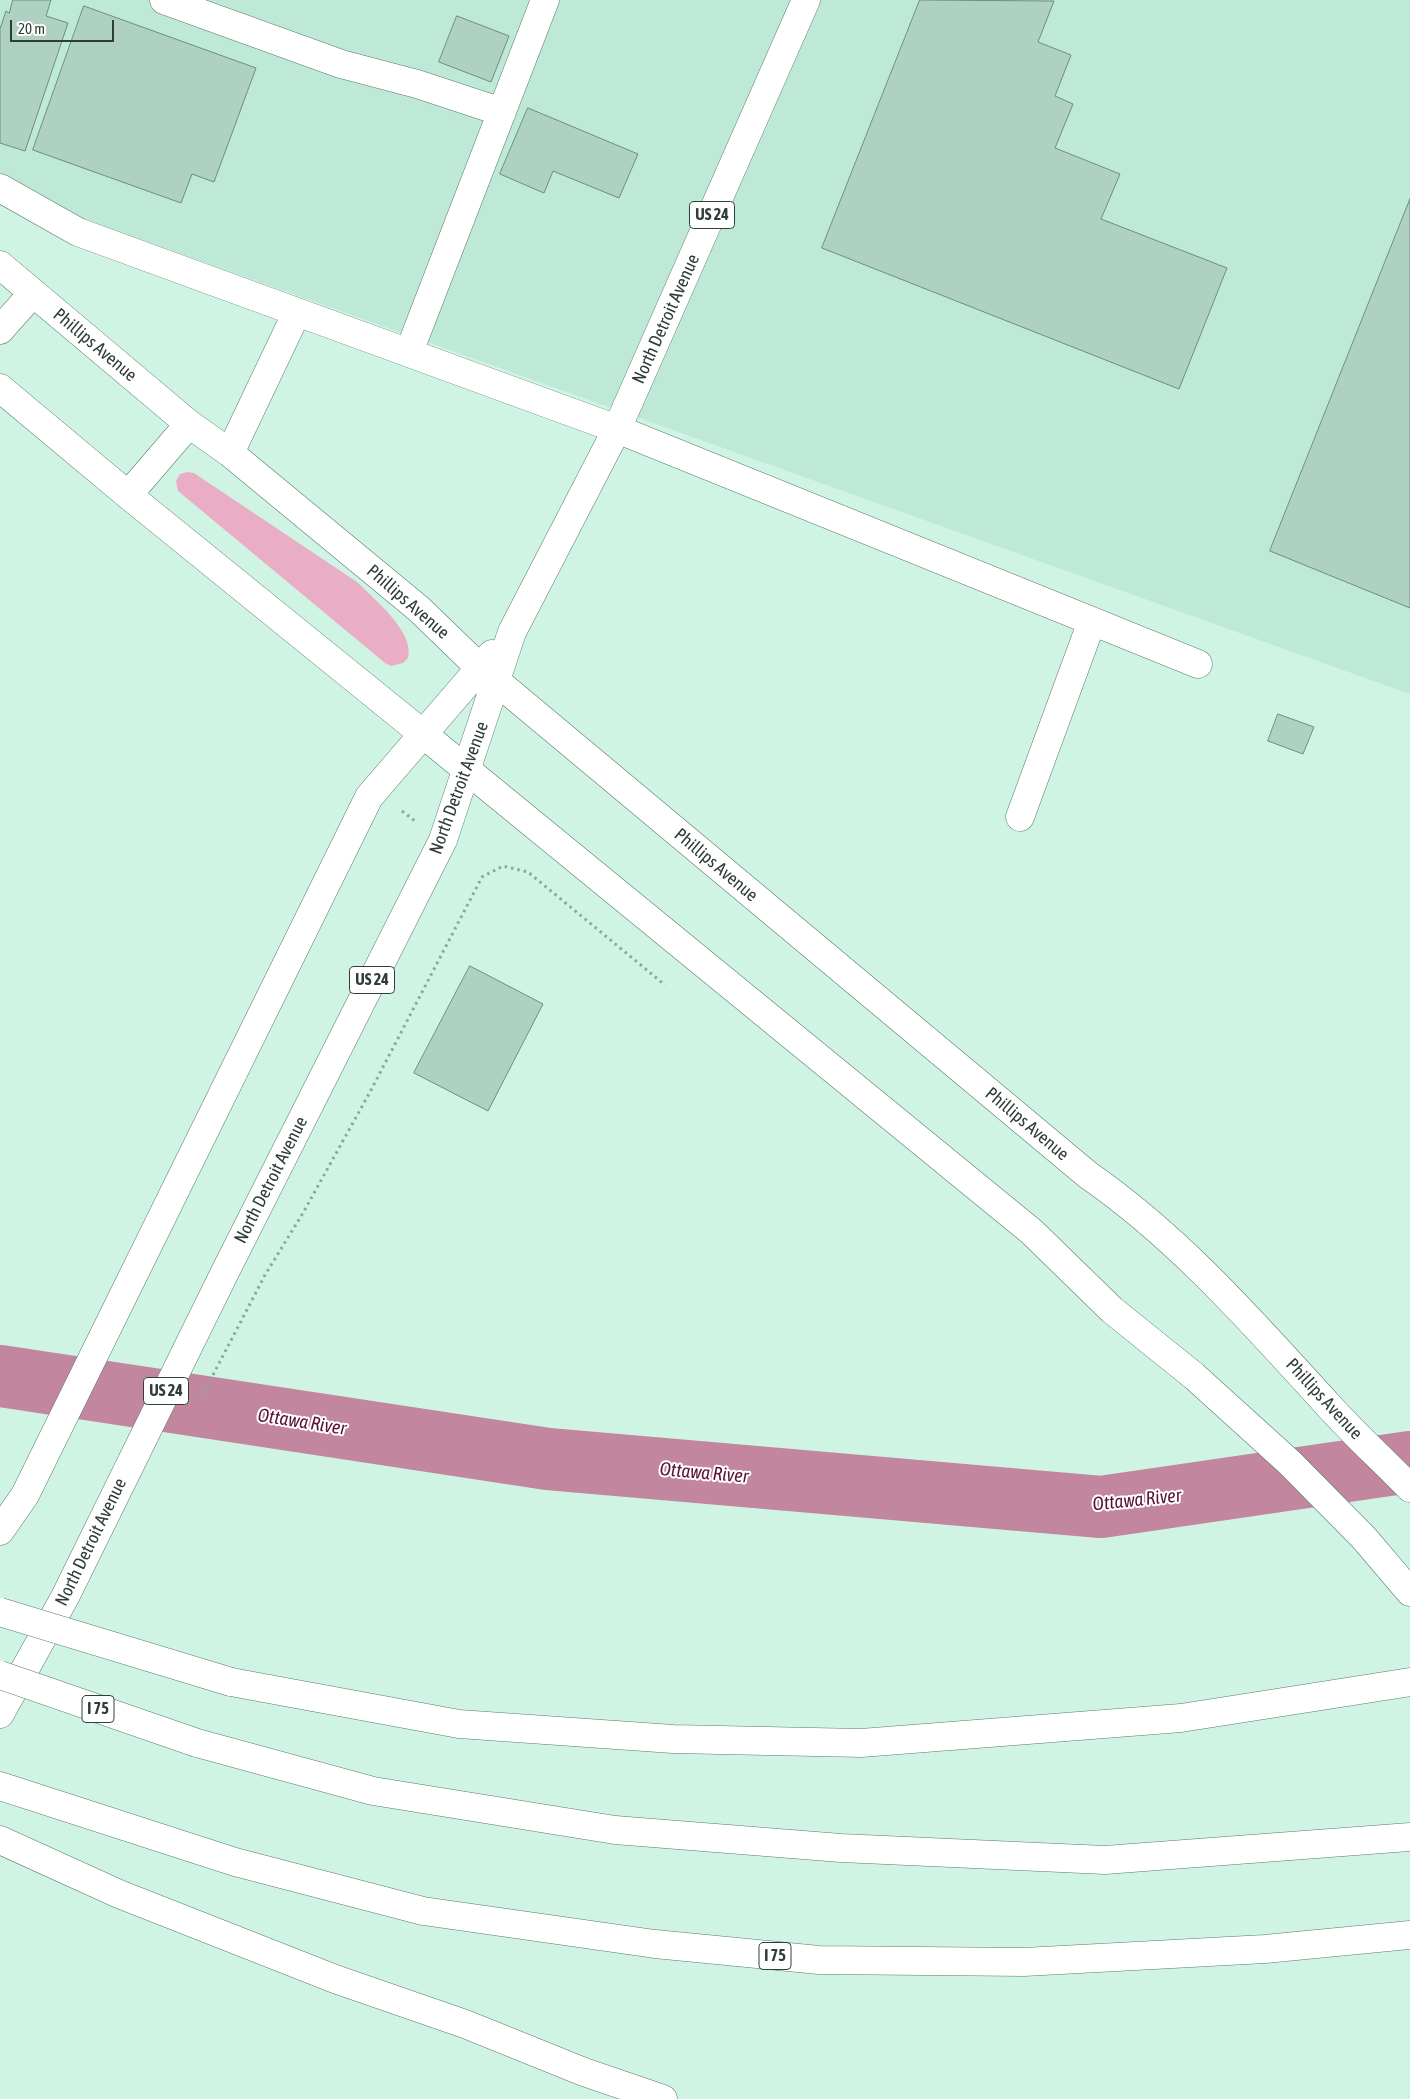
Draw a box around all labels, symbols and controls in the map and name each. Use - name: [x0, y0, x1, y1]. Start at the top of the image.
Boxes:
- scale bar: [12, 10, 116, 42]
- text: 20 m: [18, 20, 45, 37]
- road number: US 24: [690, 202, 734, 228]
- street label: North Detroit Avenue: [628, 251, 704, 387]
- street label: Phillips Avenue: [49, 304, 141, 386]
- street label: Phillips Avenue: [362, 560, 454, 644]
- street label: North Detroit Avenue: [425, 719, 493, 857]
- street label: Phillips Avenue: [670, 824, 762, 906]
- road number: US 24: [350, 966, 394, 994]
- street label: Phillips Avenue: [981, 1083, 1073, 1165]
- street label: North Detroit Avenue: [230, 1113, 312, 1247]
- street label: Phillips Avenue: [1281, 1354, 1367, 1444]
- road number: US 24: [144, 1378, 188, 1404]
- water label: Ottawa River: [256, 1404, 348, 1440]
- water label: Ottawa River: [659, 1458, 749, 1488]
- street label: North Detroit Avenue: [51, 1475, 131, 1609]
- water label: Ottawa River: [1092, 1484, 1182, 1516]
- road number: I 75: [82, 1696, 114, 1722]
- road number: I 75: [759, 1942, 791, 1970]

